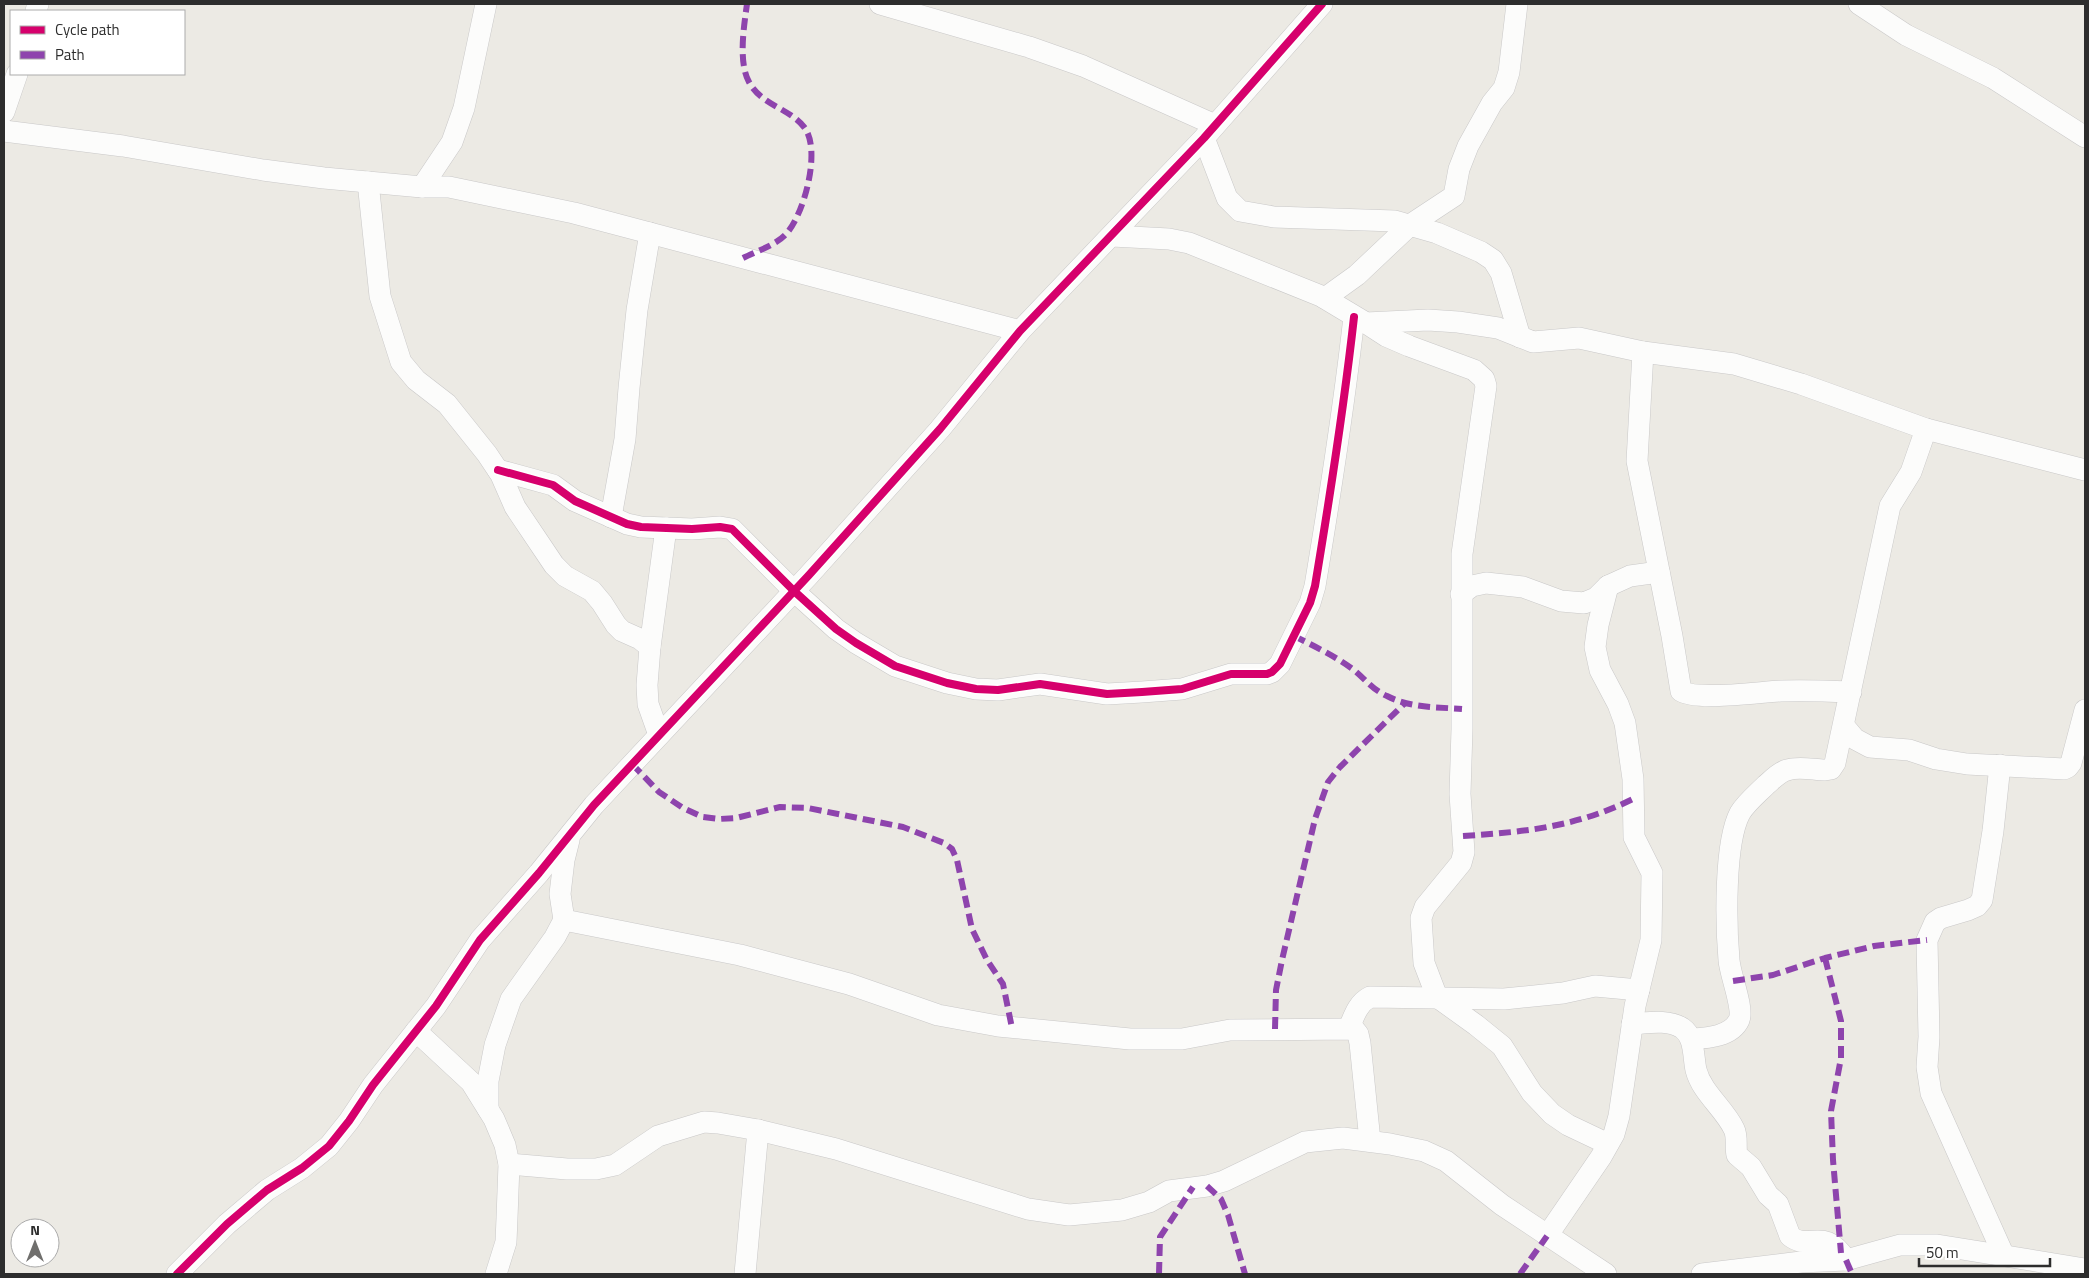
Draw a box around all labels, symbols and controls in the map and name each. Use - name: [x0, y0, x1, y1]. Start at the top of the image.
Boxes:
- legend: [10, 10, 185, 75]
- text: Cycle path: [55, 18, 120, 41]
- text: Path: [55, 43, 85, 66]
- north arrow: [10, 1218, 60, 1268]
- text: N: [30, 1219, 40, 1240]
- scale bar: [1919, 1236, 2050, 1268]
- text: 50 m: [1926, 1241, 1959, 1264]

